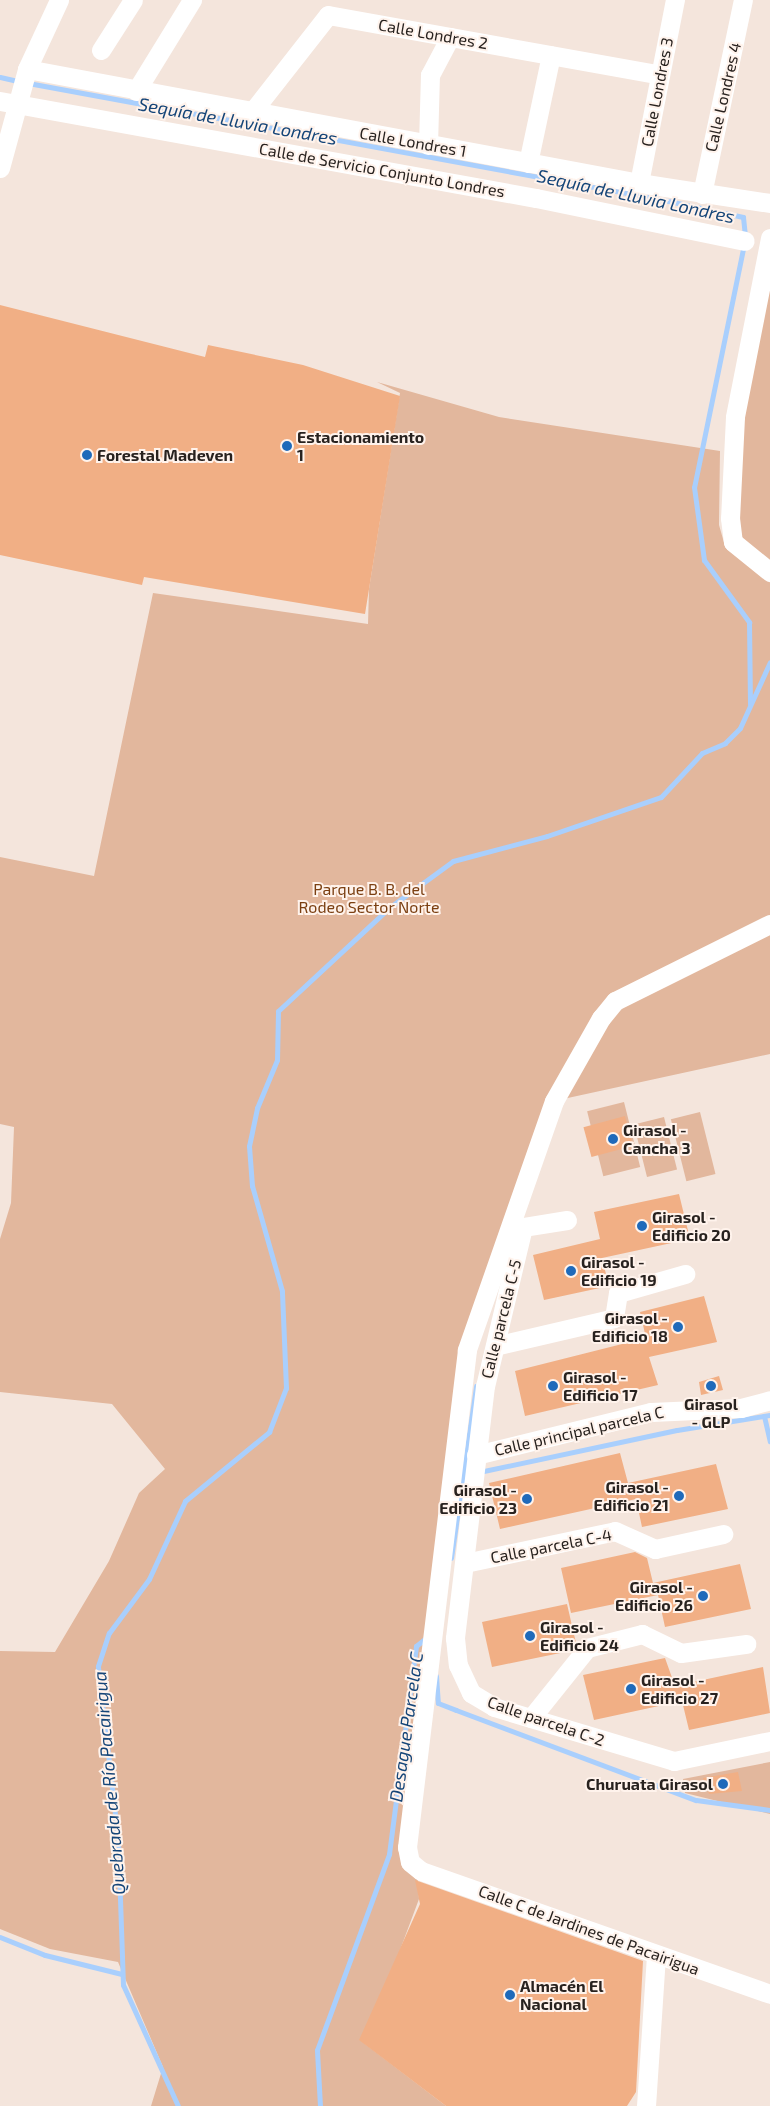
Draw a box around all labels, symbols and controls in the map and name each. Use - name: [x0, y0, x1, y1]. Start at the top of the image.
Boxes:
- street label: Calle Londres 2: [377, 15, 489, 53]
- street label: Calle Londres 3: [637, 36, 677, 148]
- street label: Calle Londres 4: [701, 40, 745, 154]
- water label: Sequía de Lluvia Londres: [137, 93, 339, 149]
- street label: Calle Londres 1: [358, 123, 468, 161]
- street label: Calle de Servicio Conjunto Londres: [258, 139, 506, 201]
- water label: Sequía de Lluvia Londres: [535, 164, 737, 228]
- place label: Estacionamiento 1: [297, 427, 424, 465]
- marker: Estacionamiento 1: [281, 440, 293, 452]
- place label: Forestal Madeven: [97, 445, 234, 465]
- marker: Forestal Madeven: [81, 449, 93, 461]
- park label: Parque B. B. del Rodeo Sector Norte: [298, 879, 440, 917]
- place label: Girasol - Cancha 3: [623, 1120, 691, 1158]
- marker: Girasol - Cancha 3: [607, 1133, 619, 1145]
- place label: Girasol - Edificio 20: [652, 1207, 731, 1245]
- marker: Girasol - Edificio 20: [636, 1220, 648, 1232]
- place label: Girasol - Edificio 19: [581, 1252, 657, 1290]
- street label: Calle parcela C-5: [477, 1258, 525, 1380]
- marker: Girasol - Edificio 19: [565, 1265, 577, 1277]
- place label: Girasol - Edificio 18: [592, 1308, 668, 1346]
- marker: Girasol - Edificio 18: [672, 1321, 684, 1333]
- place label: Girasol - Edificio 17: [563, 1367, 638, 1405]
- marker: Girasol - Edificio 17: [547, 1380, 559, 1392]
- marker: Girasol - GLP: [705, 1380, 717, 1392]
- place label: Girasol - GLP: [684, 1394, 738, 1432]
- street label: Calle principal parcela C: [492, 1402, 666, 1460]
- place label: Girasol - Edificio 21: [593, 1477, 669, 1515]
- place label: Girasol - Edificio 23: [439, 1480, 517, 1518]
- marker: Girasol - Edificio 21: [673, 1490, 685, 1502]
- marker: Girasol - Edificio 23: [521, 1493, 533, 1505]
- street label: Calle parcela C-4: [489, 1525, 613, 1567]
- place label: Girasol - Edificio 26: [615, 1577, 693, 1615]
- marker: Girasol - Edificio 26: [697, 1590, 709, 1602]
- place label: Girasol - Edificio 24: [540, 1617, 619, 1655]
- marker: Girasol - Edificio 24: [524, 1630, 536, 1642]
- water label: Desague Parcela C: [385, 1651, 427, 1803]
- water label: Quebrada de Río Pacairigua: [88, 1670, 130, 1896]
- place label: Girasol - Edificio 27: [641, 1670, 718, 1708]
- marker: Girasol - Edificio 27: [625, 1683, 637, 1695]
- street label: Calle parcela C-2: [485, 1692, 607, 1750]
- place label: Churuata Girasol: [586, 1774, 713, 1794]
- marker: Churuata Girasol: [717, 1778, 729, 1790]
- street label: Calle C de Jardines de Pacairigua: [476, 1881, 702, 1979]
- place label: Almacén El Nacional: [520, 1976, 604, 2014]
- marker: Almacén El Nacional: [504, 1989, 516, 2001]

